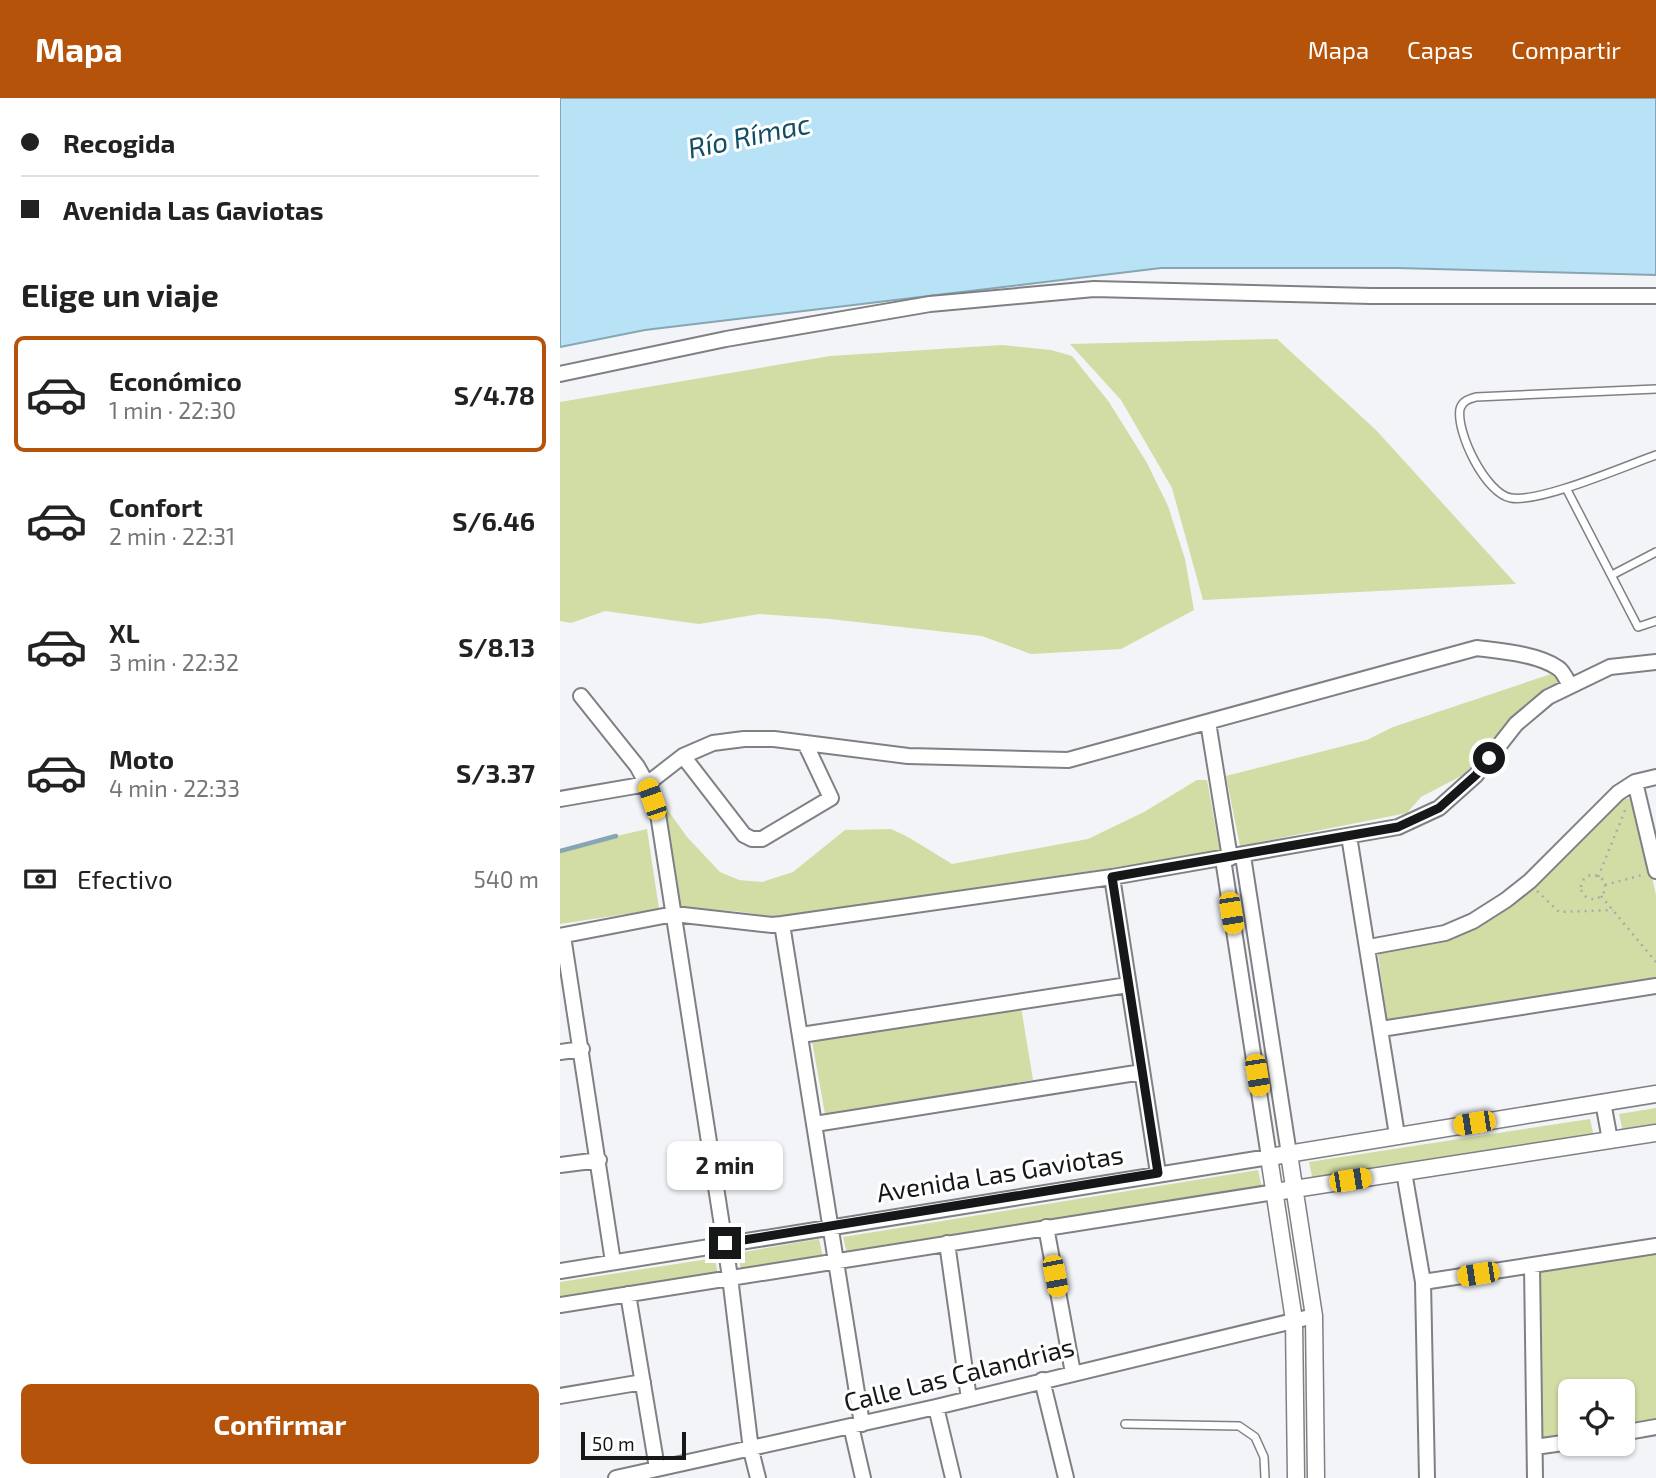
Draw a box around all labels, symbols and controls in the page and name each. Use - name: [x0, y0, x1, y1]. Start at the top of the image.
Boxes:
- text: Mapa: [35, 29, 123, 69]
- text: Mapa: [1308, 35, 1369, 64]
- text: Capas: [1407, 35, 1473, 64]
- text: Compartir: [1511, 35, 1621, 64]
- water label: Río Rímac: [684, 105, 813, 165]
- text: Recogida: [63, 127, 175, 158]
- text: Avenida Las Gaviotas: [63, 194, 324, 225]
- text: Elige un viaje: [21, 275, 219, 313]
- icon: car: [25, 363, 88, 426]
- text: Económico: [109, 365, 242, 396]
- text: S/4.78: [454, 379, 535, 410]
- text: 1 min · 22:30: [109, 396, 236, 424]
- icon: car: [25, 489, 88, 552]
- text: Confort: [109, 491, 203, 522]
- text: S/6.46: [452, 505, 535, 536]
- text: 2 min · 22:31: [109, 522, 235, 550]
- icon: car: [25, 615, 88, 678]
- text: XL: [109, 617, 140, 648]
- text: S/8.13: [458, 631, 535, 662]
- text: 3 min · 22:32: [109, 648, 239, 676]
- icon: car: [25, 741, 88, 804]
- route start: [1473, 742, 1505, 774]
- text: Moto: [109, 743, 174, 774]
- text: S/3.37: [456, 757, 535, 788]
- text: 4 min · 22:33: [109, 774, 240, 802]
- car: [636, 776, 669, 822]
- icon: cash: [21, 860, 59, 898]
- text: Efectivo: [77, 863, 173, 894]
- text: 540 m: [473, 865, 539, 893]
- car: [1218, 891, 1245, 935]
- car: [1244, 1053, 1271, 1097]
- car: [1452, 1109, 1497, 1137]
- street label: Avenida Las Gaviotas: [874, 1138, 1125, 1207]
- callout: 2 min: [667, 1142, 783, 1190]
- text: 2 min: [696, 1151, 754, 1179]
- car: [1328, 1166, 1373, 1194]
- route end: [709, 1227, 741, 1259]
- car: [1041, 1253, 1070, 1299]
- car: [1456, 1260, 1501, 1288]
- street label: Calle Las Calandrias: [840, 1330, 1077, 1417]
- map controls: [1558, 1379, 1635, 1456]
- button: locate: [1558, 1379, 1635, 1456]
- button: Confirmar: [21, 1384, 539, 1464]
- scale bar: [581, 1429, 686, 1461]
- text: 50 m: [592, 1432, 635, 1455]

